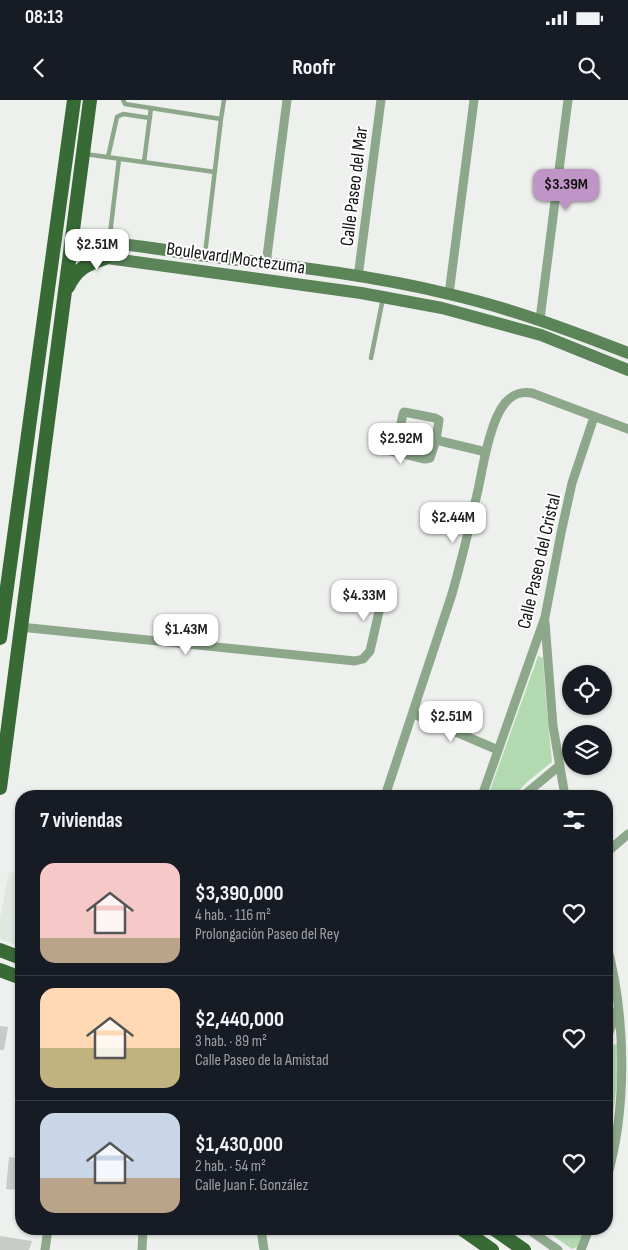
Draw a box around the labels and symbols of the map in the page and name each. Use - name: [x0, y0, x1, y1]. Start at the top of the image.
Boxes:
- street label: Calle Paseo del Mar: [336, 124, 373, 247]
- pin: $3.39M: [525, 168, 607, 211]
- pin: $2.51M: [56, 228, 138, 271]
- street label: Boulevard Moctezuma: [165, 237, 307, 280]
- pin: $2.92M: [360, 422, 442, 465]
- street label: Calle Paseo del Cristal: [513, 492, 566, 631]
- pin: $2.44M: [412, 502, 494, 544]
- pin: $4.33M: [323, 580, 405, 622]
- pin: $1.43M: [145, 614, 227, 656]
- pin: $2.51M: [410, 700, 492, 743]

